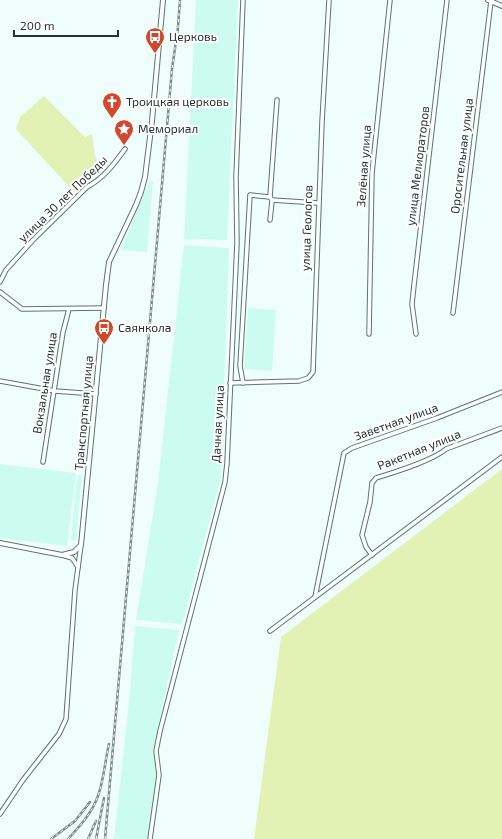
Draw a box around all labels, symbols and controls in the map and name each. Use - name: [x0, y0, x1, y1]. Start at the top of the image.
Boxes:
- scale bar: [14, 12, 118, 38]
- text: 200 m: [20, 18, 54, 32]
- bus stop icon: Церковь: [144, 26, 166, 54]
- place label: Церковь: [169, 29, 217, 43]
- church icon: Троицкая церковь: [101, 91, 123, 119]
- place label: Троицкая церковь: [126, 94, 229, 108]
- street label: Оросительная улица: [447, 97, 476, 215]
- street label: улица Мелиораторов: [403, 105, 432, 227]
- place icon: Мемориал: [113, 118, 135, 146]
- place label: Мемориал: [138, 121, 198, 135]
- street label: Зелёная улица: [353, 124, 374, 208]
- street label: улица 30 лет Победы: [15, 152, 110, 245]
- street label: улица Геологов: [297, 185, 316, 271]
- bus stop icon: Саянкола: [93, 317, 115, 345]
- place label: Саянкола: [118, 320, 171, 334]
- street label: Вокзальная улица: [29, 331, 60, 435]
- street label: Транспортная улица: [71, 355, 96, 471]
- street label: Дачная улица: [208, 385, 227, 463]
- street label: Заветная улица: [352, 399, 440, 444]
- street label: Ракетная улица: [375, 426, 463, 473]

